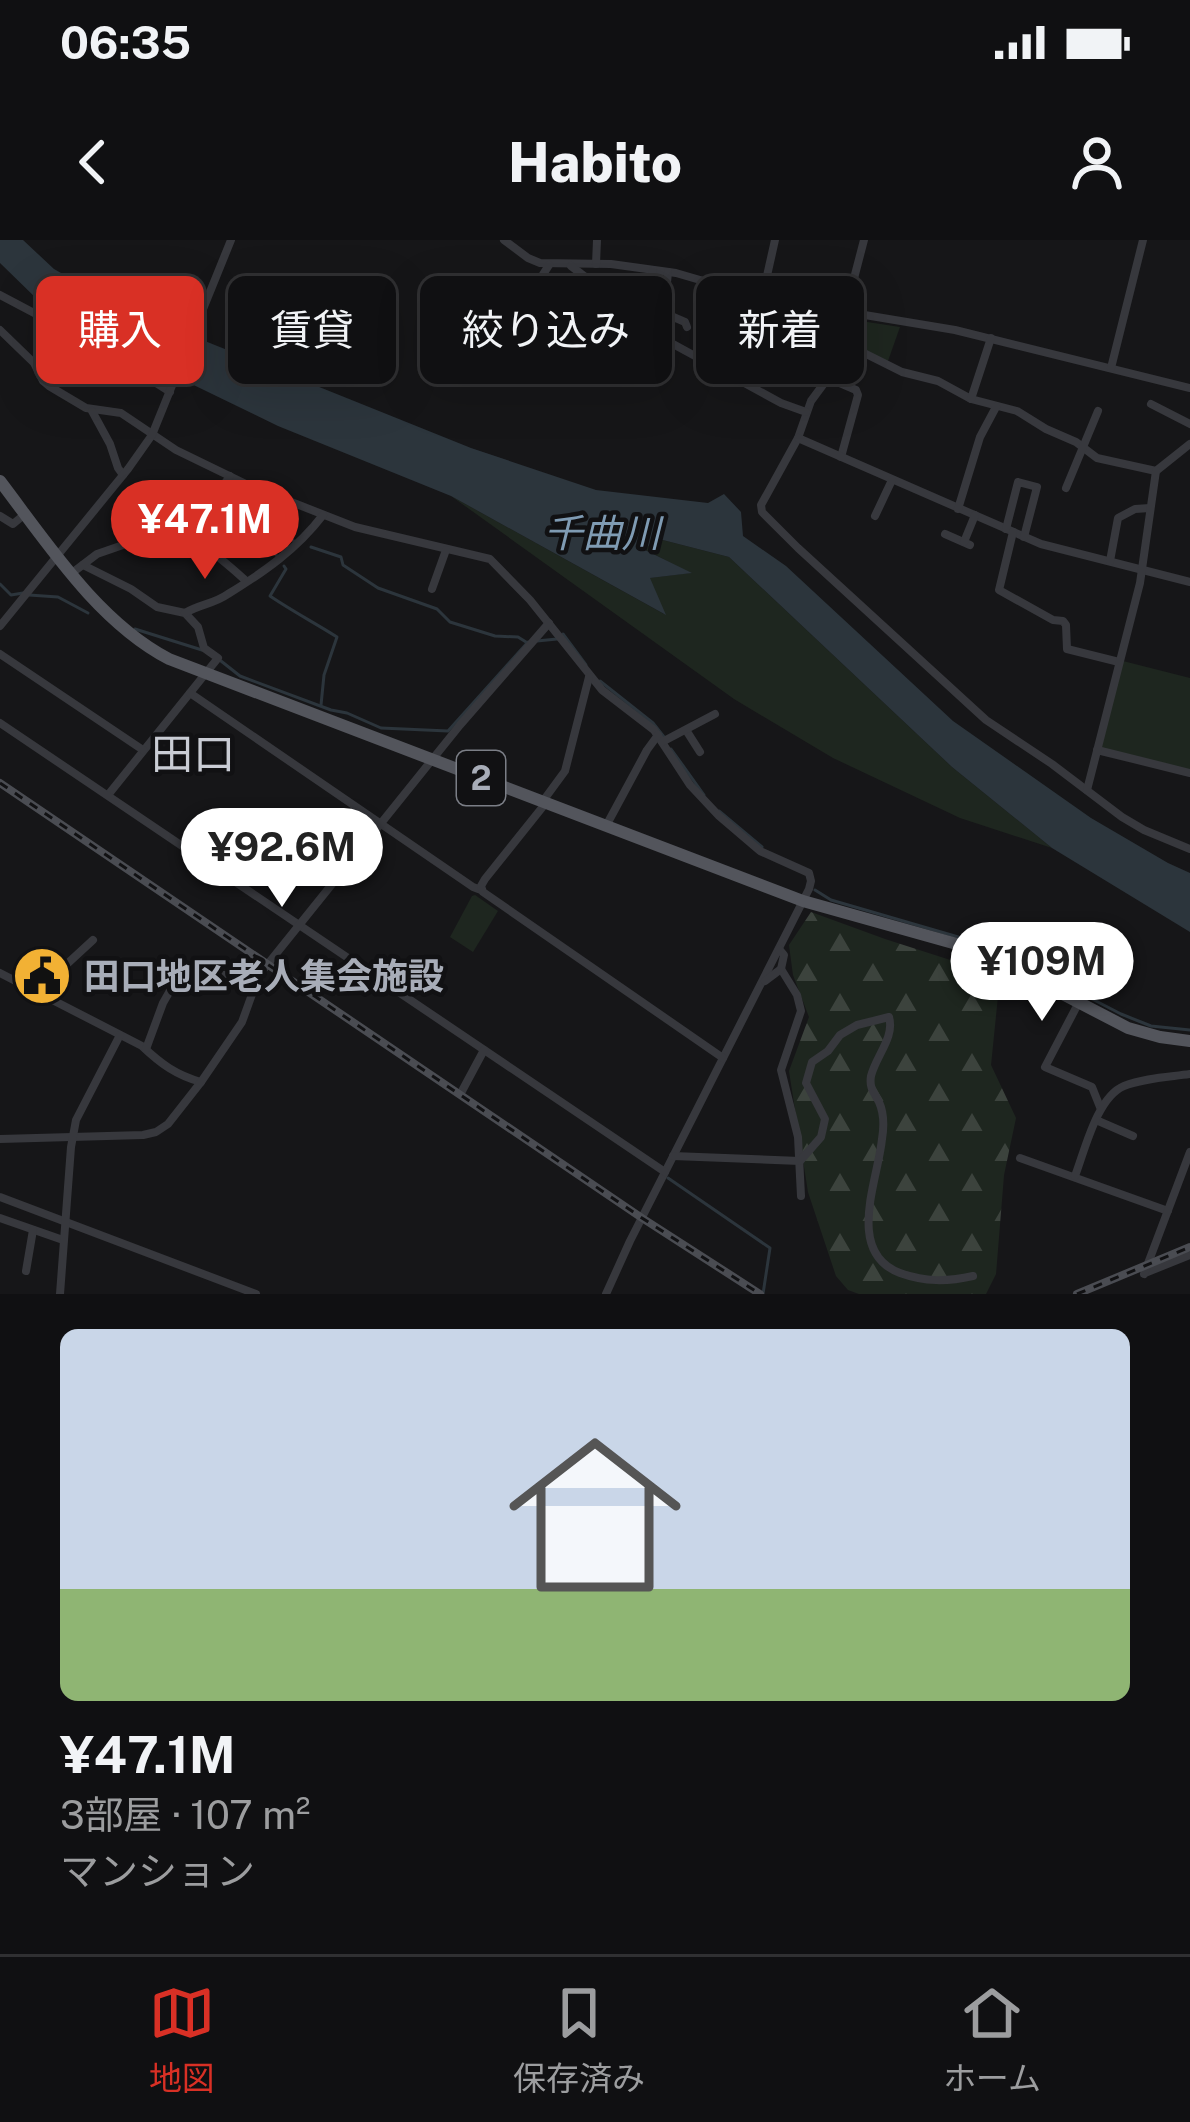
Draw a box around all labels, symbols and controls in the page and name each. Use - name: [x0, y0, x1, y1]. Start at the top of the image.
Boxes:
- text: 06:35: [60, 16, 191, 69]
- icon: back: [60, 129, 126, 195]
- icon: person: [1064, 129, 1130, 195]
- text: Habito: [508, 131, 682, 194]
- chip: 購入: [36, 276, 204, 384]
- chip: 賃貸: [228, 276, 396, 384]
- chip: 絞り込み: [420, 276, 672, 384]
- chip: 新着: [696, 276, 864, 384]
- pin: ¥47.1M: [107, 480, 303, 582]
- text: ¥47.1M: [138, 496, 272, 542]
- water label: 千曲川: [543, 510, 664, 556]
- district label: 田口: [151, 729, 235, 778]
- road number: 2: [457, 751, 505, 805]
- pin: ¥92.6M: [184, 808, 380, 910]
- text: ¥92.6M: [208, 824, 356, 870]
- pin: ¥109M: [958, 922, 1126, 1024]
- text: ¥109M: [978, 938, 1106, 984]
- public building icon: 田口地区老人集会施設: [11, 945, 73, 1007]
- place label: 田口地区老人集会施設: [84, 955, 444, 997]
- icon: home: [487, 1407, 703, 1623]
- text: ¥47.1M: [60, 1725, 236, 1784]
- text: 3部屋 · 107 m²: [60, 1792, 310, 1838]
- text: マンション: [60, 1848, 255, 1894]
- tab: 地図: [149, 1980, 215, 2100]
- tab: 保存済み: [513, 1980, 645, 2100]
- tab: ホーム: [943, 1980, 1041, 2100]

